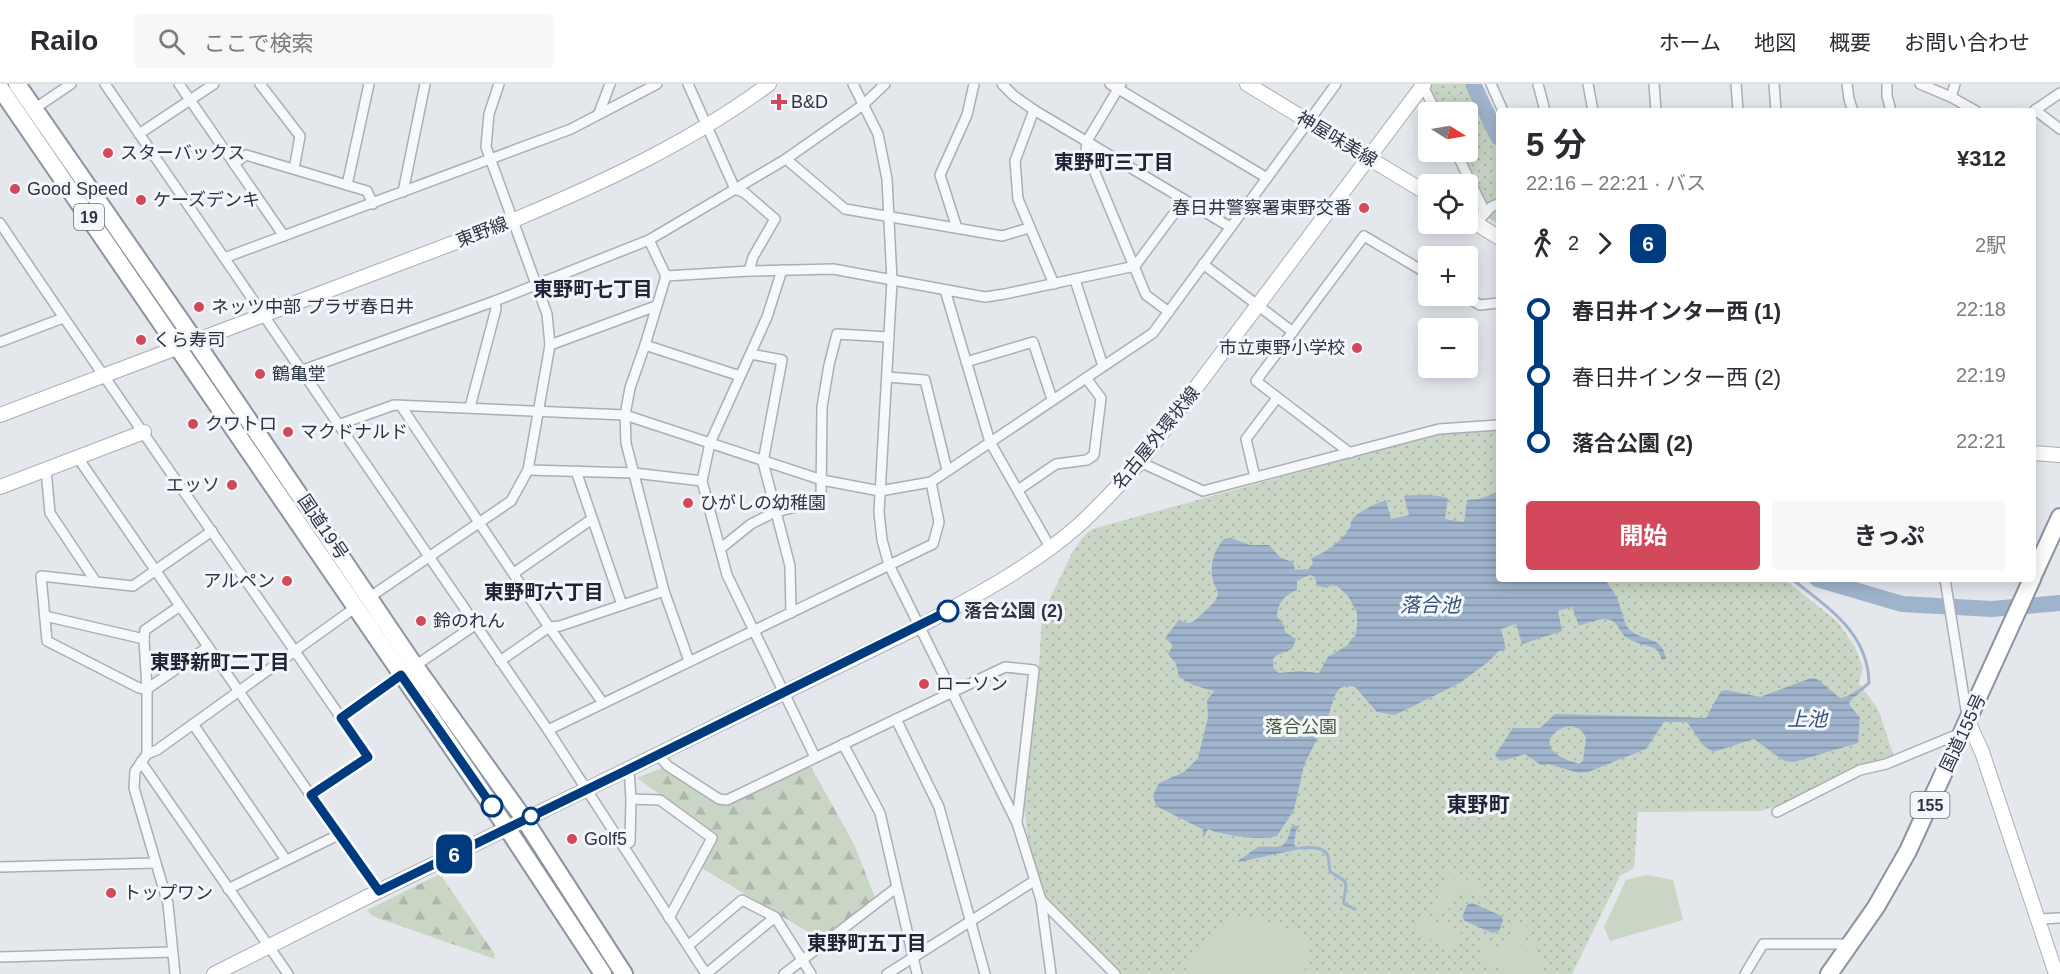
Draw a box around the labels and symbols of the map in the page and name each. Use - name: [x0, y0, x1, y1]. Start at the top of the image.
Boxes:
- place label: B&D: [791, 92, 828, 112]
- marker: B&D: [772, 95, 786, 109]
- north arrow: [1418, 102, 1478, 162]
- street label: 神屋味美線: [1293, 107, 1381, 171]
- place label: スターバックス: [120, 143, 245, 163]
- marker: スターバックス: [101, 146, 115, 160]
- district label: 東野町三丁目: [1054, 151, 1174, 173]
- place label: Good Speed: [27, 179, 128, 199]
- marker: Good Speed: [8, 182, 22, 196]
- place label: ケーズデンキ: [153, 190, 260, 210]
- marker: ケーズデンキ: [134, 193, 148, 207]
- place label: 春日井警察署東野交番: [1172, 198, 1352, 218]
- marker: 春日井警察署東野交番: [1357, 201, 1371, 215]
- road number: 19: [74, 204, 104, 230]
- street label: 東野線: [453, 213, 511, 251]
- district label: 東野町七丁目: [533, 278, 653, 300]
- place label: ネッツ中部 プラザ春日井: [211, 297, 414, 317]
- marker: ネッツ中部 プラザ春日井: [192, 300, 206, 314]
- place label: くら寿司: [153, 330, 225, 350]
- marker: くら寿司: [134, 333, 148, 347]
- place label: 市立東野小学校: [1219, 338, 1345, 358]
- marker: 市立東野小学校: [1350, 341, 1364, 355]
- place label: 鶴亀堂: [272, 364, 326, 384]
- marker: 鶴亀堂: [253, 367, 267, 381]
- street label: 名古屋外環状線: [1109, 383, 1203, 493]
- place label: クワトロ: [205, 414, 277, 434]
- marker: クワトロ: [186, 417, 200, 431]
- place label: マクドナルド: [300, 422, 408, 442]
- marker: マクドナルド: [281, 425, 295, 439]
- place label: エッソ: [166, 475, 220, 495]
- marker: エッソ: [225, 478, 239, 492]
- street label: 国道19号: [294, 491, 352, 563]
- place label: ひがしの幼稚園: [700, 493, 826, 513]
- marker: ひがしの幼稚園: [681, 496, 695, 510]
- place label: アルペン: [203, 571, 275, 591]
- marker: アルペン: [280, 574, 294, 588]
- district label: 東野町六丁目: [484, 581, 604, 603]
- water label: 落合池: [1400, 594, 1462, 616]
- marker: 落合公園 (2): [937, 600, 959, 622]
- place label: 落合公園 (2): [964, 601, 1063, 621]
- place label: 鈴のれん: [433, 611, 505, 631]
- marker: 鈴のれん: [414, 614, 428, 628]
- district label: 東野新町二丁目: [150, 651, 290, 673]
- place label: ローソン: [936, 674, 1008, 694]
- marker: ローソン: [917, 677, 931, 691]
- street label: 国道155号: [1936, 691, 1990, 775]
- water label: 上池: [1787, 708, 1829, 730]
- park label: 落合公園: [1265, 717, 1337, 737]
- road number: 155: [1910, 792, 1950, 818]
- district label: 東野町: [1447, 793, 1510, 816]
- unlabelled marker: [481, 795, 503, 817]
- unlabelled marker: [522, 807, 540, 825]
- place label: Golf5: [584, 829, 627, 849]
- marker: Golf5: [565, 832, 579, 846]
- line badge: 6: [434, 834, 474, 874]
- place label: トップワン: [123, 883, 213, 903]
- marker: トップワン: [104, 886, 118, 900]
- district label: 東野町五丁目: [807, 932, 927, 954]

